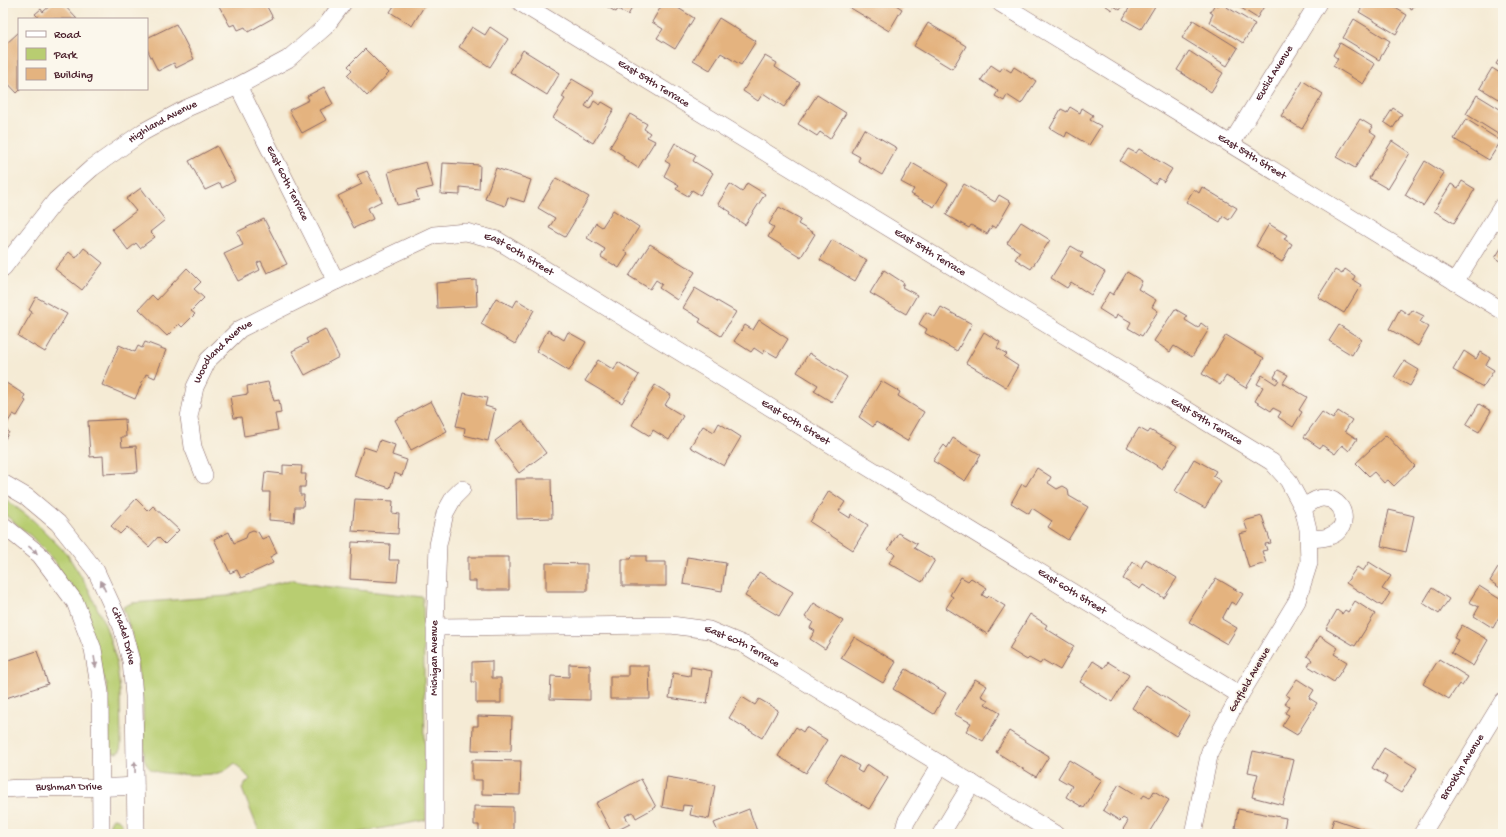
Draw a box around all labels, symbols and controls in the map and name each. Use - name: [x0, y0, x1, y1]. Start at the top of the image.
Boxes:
- legend: [18, 18, 148, 90]
- text: Road: [54, 29, 81, 43]
- street label: Euclid Avenue: [1253, 43, 1296, 103]
- text: Park: [53, 49, 79, 63]
- street label: East 59th Terrace: [615, 57, 692, 110]
- text: Building: [53, 69, 93, 83]
- street label: Highland Avenue: [126, 98, 199, 146]
- street label: East 59th Street: [1215, 132, 1289, 183]
- street label: East 60th Terrace: [263, 144, 311, 223]
- street label: East 59th Terrace: [892, 226, 968, 279]
- street label: East 60th Street: [483, 231, 557, 280]
- street label: Woodland Avenue: [192, 318, 255, 386]
- street label: East 59th Terrace: [1168, 395, 1244, 448]
- street label: East 60th Street: [759, 397, 833, 449]
- one-way arrow: [28, 545, 39, 554]
- street label: East 60th Street: [1035, 566, 1109, 618]
- one-way arrow: [100, 581, 106, 592]
- street label: Citadel Drive: [108, 605, 137, 666]
- street label: Michigan Avenue: [429, 620, 441, 696]
- street label: East 60th Terrace: [704, 623, 782, 670]
- street label: Garfield Avenue: [1226, 645, 1274, 715]
- one-way arrow: [92, 655, 98, 668]
- street label: Brooklyn Avenue: [1437, 732, 1487, 803]
- one-way arrow: [132, 760, 138, 773]
- street label: Bushman Drive: [35, 781, 103, 794]

